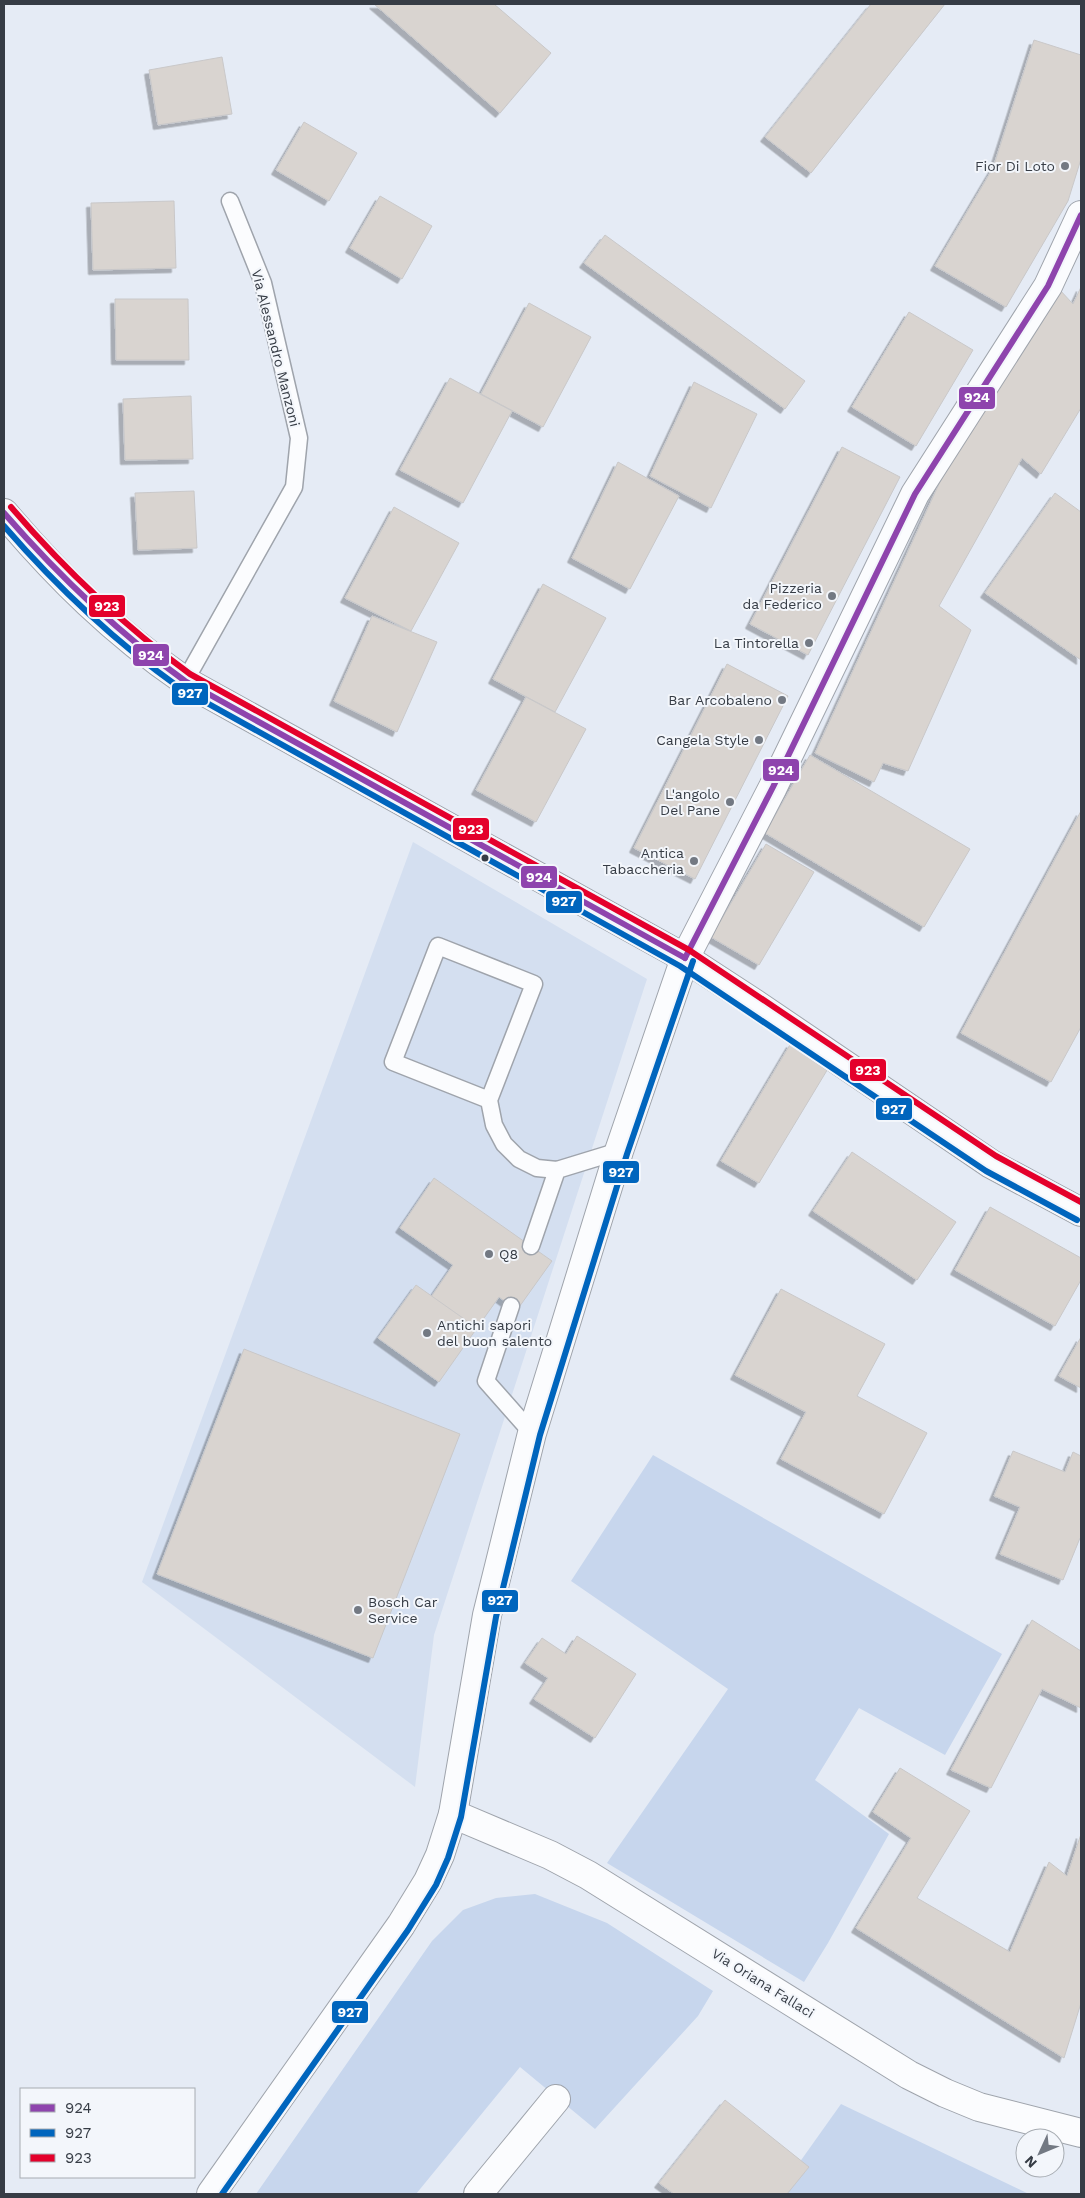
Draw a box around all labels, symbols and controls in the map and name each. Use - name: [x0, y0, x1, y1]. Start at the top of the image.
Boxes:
- place label: Fior Di Loto: [975, 158, 1055, 174]
- marker: Fior Di Loto: [1059, 160, 1071, 172]
- street label: Via Alessandro Manzoni: [249, 268, 303, 428]
- line badge: 924: [958, 386, 996, 410]
- text: 924: [964, 389, 990, 405]
- place label: Pizzeria da Federico: [742, 580, 822, 612]
- marker: Pizzeria da Federico: [826, 590, 838, 602]
- line badge: 923: [88, 594, 126, 618]
- text: 923: [94, 598, 120, 614]
- place label: La Tintorella: [714, 635, 799, 651]
- marker: La Tintorella: [803, 637, 815, 649]
- line badge: 924: [132, 643, 170, 667]
- text: 924: [138, 647, 164, 663]
- line badge: 927: [171, 682, 209, 706]
- text: 927: [177, 685, 203, 701]
- place label: Bar Arcobaleno: [668, 692, 772, 708]
- marker: Bar Arcobaleno: [776, 694, 788, 706]
- place label: Cangela Style: [656, 732, 749, 748]
- marker: Cangela Style: [753, 734, 765, 746]
- line badge: 924: [762, 758, 800, 782]
- text: 924: [768, 762, 794, 778]
- place label: L'angolo Del Pane: [660, 786, 720, 818]
- marker: L'angolo Del Pane: [724, 796, 736, 808]
- line badge: 923: [452, 817, 490, 841]
- text: 923: [458, 821, 484, 837]
- place label: Antica Tabaccheria: [603, 845, 684, 877]
- unlabelled marker: [480, 853, 490, 863]
- marker: Antica Tabaccheria: [688, 855, 700, 867]
- line badge: 924: [520, 865, 558, 889]
- text: 924: [526, 869, 552, 885]
- line badge: 927: [545, 890, 583, 914]
- text: 927: [551, 893, 577, 909]
- line badge: 923: [849, 1058, 887, 1082]
- text: 923: [855, 1062, 881, 1078]
- line badge: 927: [875, 1097, 913, 1121]
- text: 927: [881, 1101, 907, 1117]
- line badge: 927: [602, 1160, 640, 1184]
- text: 927: [608, 1164, 634, 1180]
- place label: Q8: [499, 1246, 518, 1262]
- marker: Q8: [483, 1248, 495, 1260]
- place label: Antichi sapori del buon salento: [437, 1317, 552, 1349]
- marker: Antichi sapori del buon salento: [421, 1327, 433, 1339]
- line badge: 927: [481, 1589, 519, 1613]
- text: 927: [487, 1592, 513, 1608]
- place label: Bosch Car Service: [368, 1594, 438, 1626]
- marker: Bosch Car Service: [352, 1604, 364, 1616]
- street label: Via Oriana Fallaci: [709, 1945, 817, 2021]
- line badge: 927: [331, 2000, 369, 2024]
- text: 927: [337, 2004, 363, 2020]
- legend: [20, 2088, 195, 2178]
- text: 924: [65, 2099, 92, 2117]
- text: 927: [65, 2124, 91, 2142]
- north arrow: [1015, 2128, 1065, 2178]
- text: 923: [65, 2149, 92, 2167]
- text: N: [1021, 2153, 1040, 2171]

